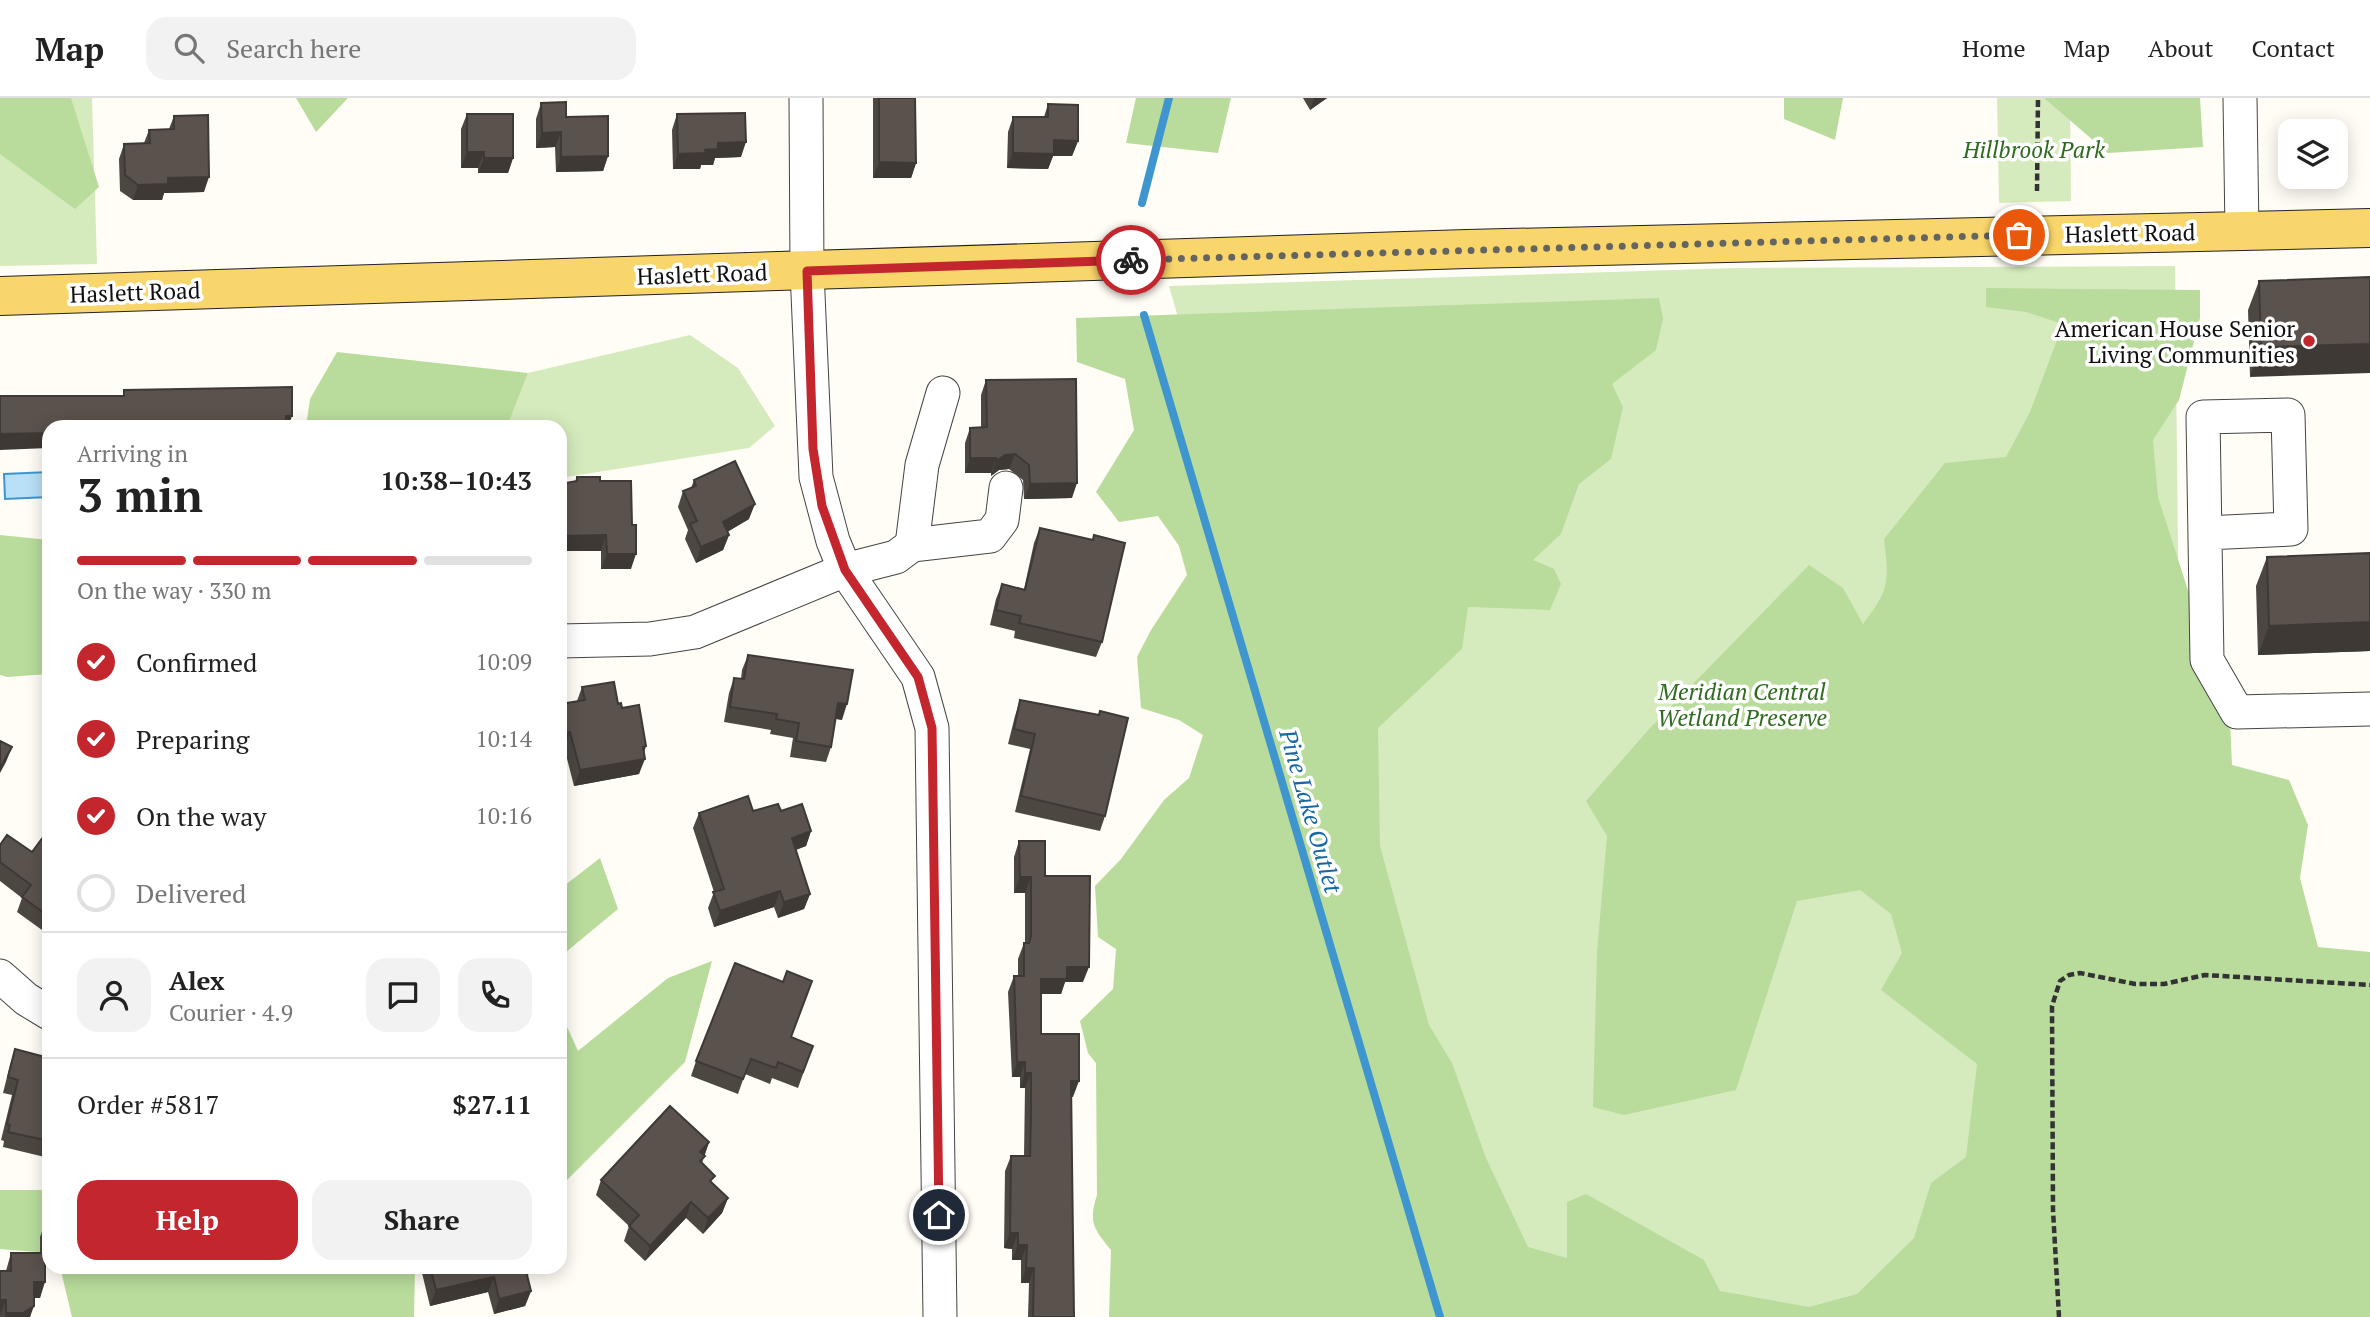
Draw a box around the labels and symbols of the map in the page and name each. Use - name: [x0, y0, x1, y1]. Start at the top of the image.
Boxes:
- park label: Hillbrook Park: [1962, 134, 2106, 165]
- pin: [1989, 205, 2049, 265]
- street label: Haslett Road: [2064, 216, 2196, 250]
- courier: [1096, 225, 1166, 295]
- street label: Haslett Road: [636, 256, 768, 292]
- street label: Haslett Road: [69, 274, 201, 310]
- place label: American House Senior Living Communities: [2055, 313, 2295, 370]
- marker: American House Senior Living Communities: [2301, 333, 2317, 349]
- park label: Meridian Central Wetland Preserve: [1657, 676, 1827, 733]
- water label: Pine Lake Outlet: [1272, 724, 1350, 898]
- pin: [909, 1185, 969, 1245]

